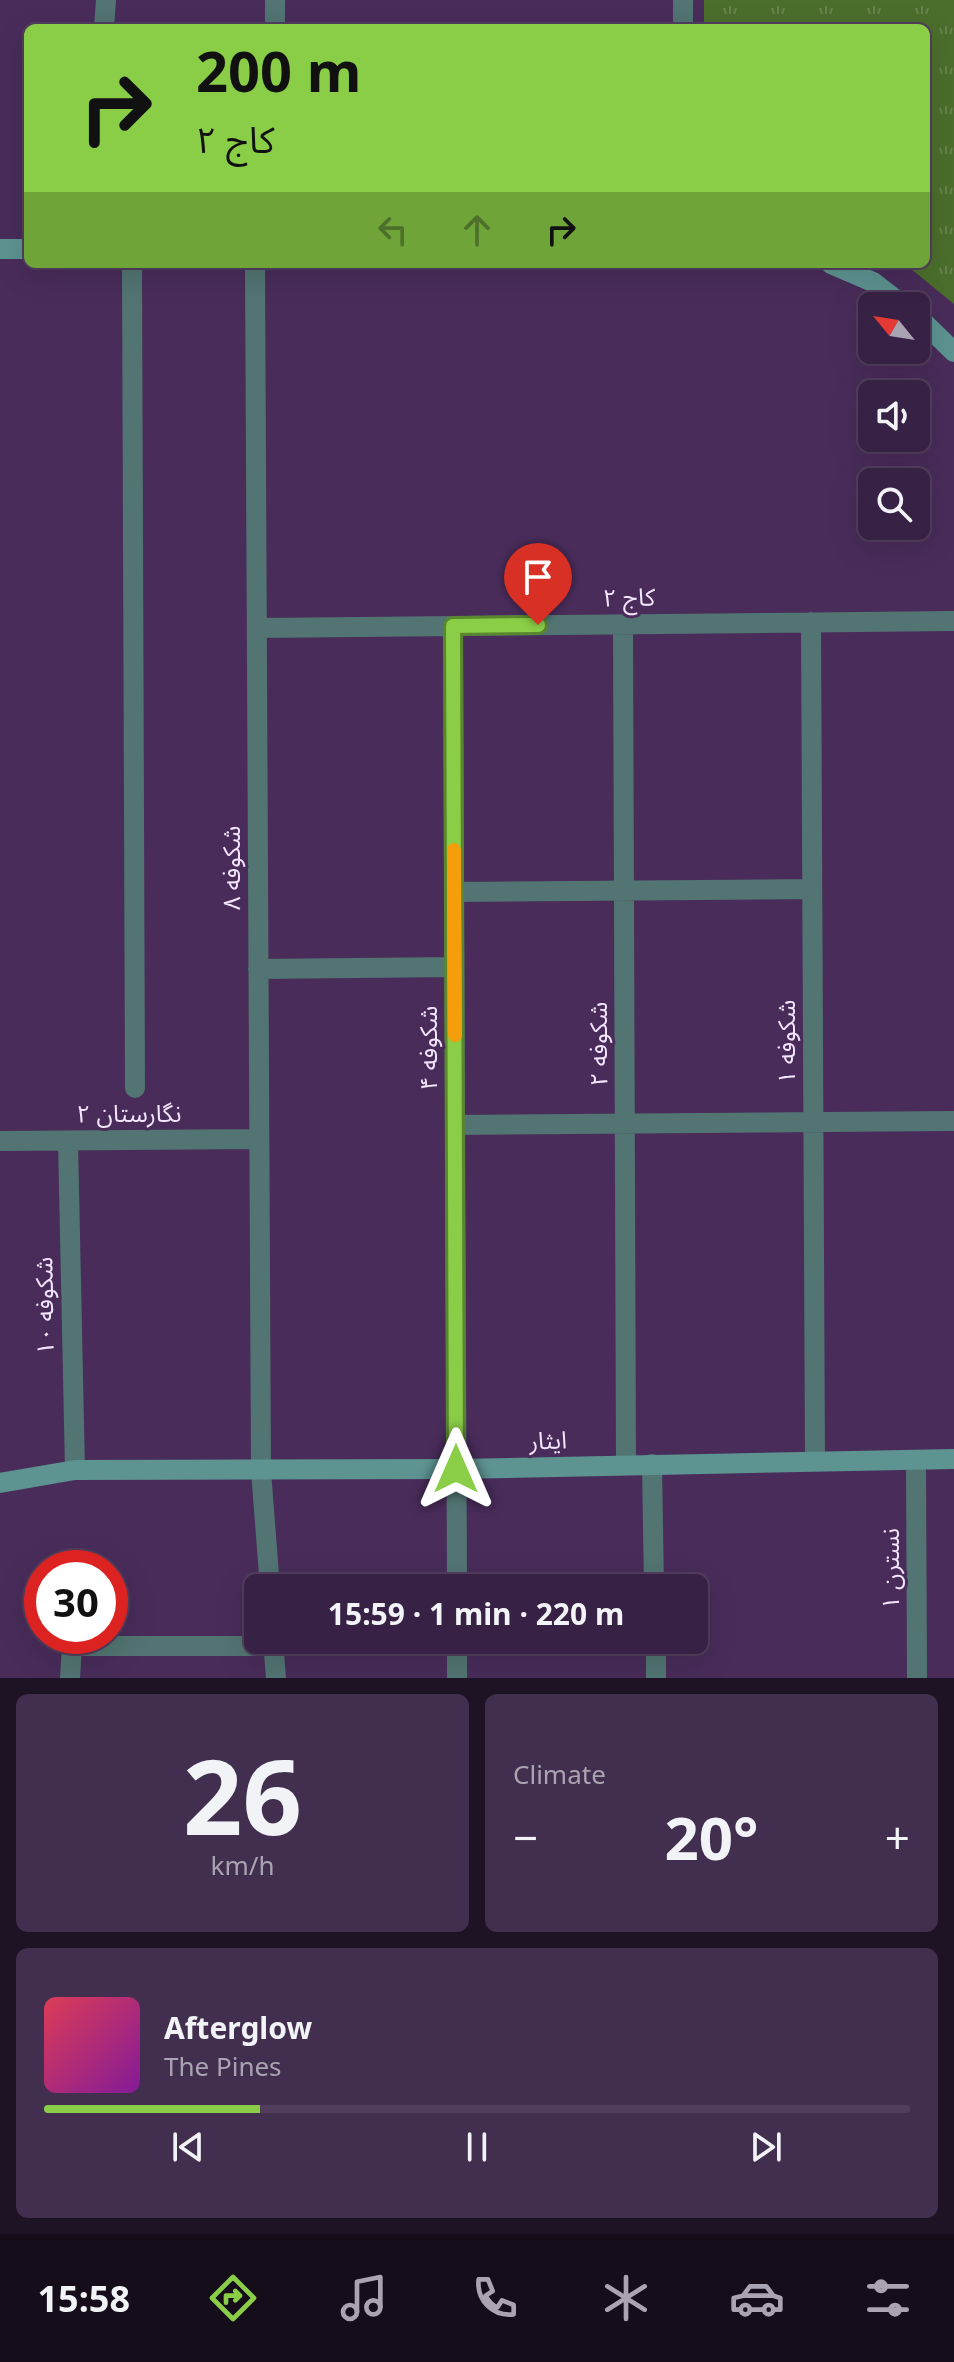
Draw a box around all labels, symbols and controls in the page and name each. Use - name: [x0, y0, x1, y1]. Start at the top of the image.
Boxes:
- text: 200 m: [196, 32, 361, 108]
- icon: right: [64, 56, 168, 160]
- text: کاج ۲: [196, 115, 274, 164]
- icon: left: [371, 208, 415, 252]
- icon: ahead: [455, 208, 499, 252]
- icon: right: [539, 208, 583, 252]
- north arrow: [858, 292, 930, 364]
- map controls: [858, 292, 930, 540]
- button: sound: [858, 380, 930, 452]
- button: search: [858, 468, 930, 540]
- pin: [504, 543, 572, 625]
- icon: arrive: [516, 555, 560, 599]
- street label: کاج ۲: [603, 580, 656, 615]
- street label: شکوفه ۸: [214, 826, 247, 910]
- street label: شکوفه ۱: [769, 1000, 802, 1084]
- street label: شکوفه ۲: [581, 1002, 614, 1086]
- street label: شکوفه ۴: [411, 1006, 444, 1090]
- street label: نگارستان ۲: [77, 1096, 181, 1129]
- street label: شکوفه ۱۰: [26, 1257, 61, 1356]
- street label: ایثار: [528, 1422, 567, 1457]
- position arrow: [414, 1427, 498, 1511]
- street label: نسترن ۱: [873, 1528, 906, 1610]
- speed limit sign: 30: [24, 1550, 128, 1654]
- text: 15:59 · 1 min · 220 m: [328, 1593, 624, 1634]
- text: 26: [183, 1724, 302, 1865]
- text: Climate: [513, 1756, 606, 1792]
- text: 20°: [664, 1796, 759, 1878]
- text: −: [513, 1807, 538, 1867]
- text: +: [885, 1807, 910, 1867]
- text: km/h: [211, 1847, 274, 1883]
- text: Afterglow: [164, 2007, 312, 2048]
- text: The Pines: [164, 2048, 282, 2084]
- icon: previous: [166, 2125, 210, 2169]
- icon: pause: [455, 2125, 499, 2169]
- icon: next: [744, 2125, 788, 2169]
- icon: directions: [205, 2270, 261, 2326]
- icon: music: [336, 2270, 392, 2326]
- icon: phone: [467, 2270, 523, 2326]
- icon: climate: [598, 2270, 654, 2326]
- icon: car: [729, 2270, 785, 2326]
- icon: filters: [860, 2270, 916, 2326]
- text: 15:58: [38, 2274, 130, 2323]

